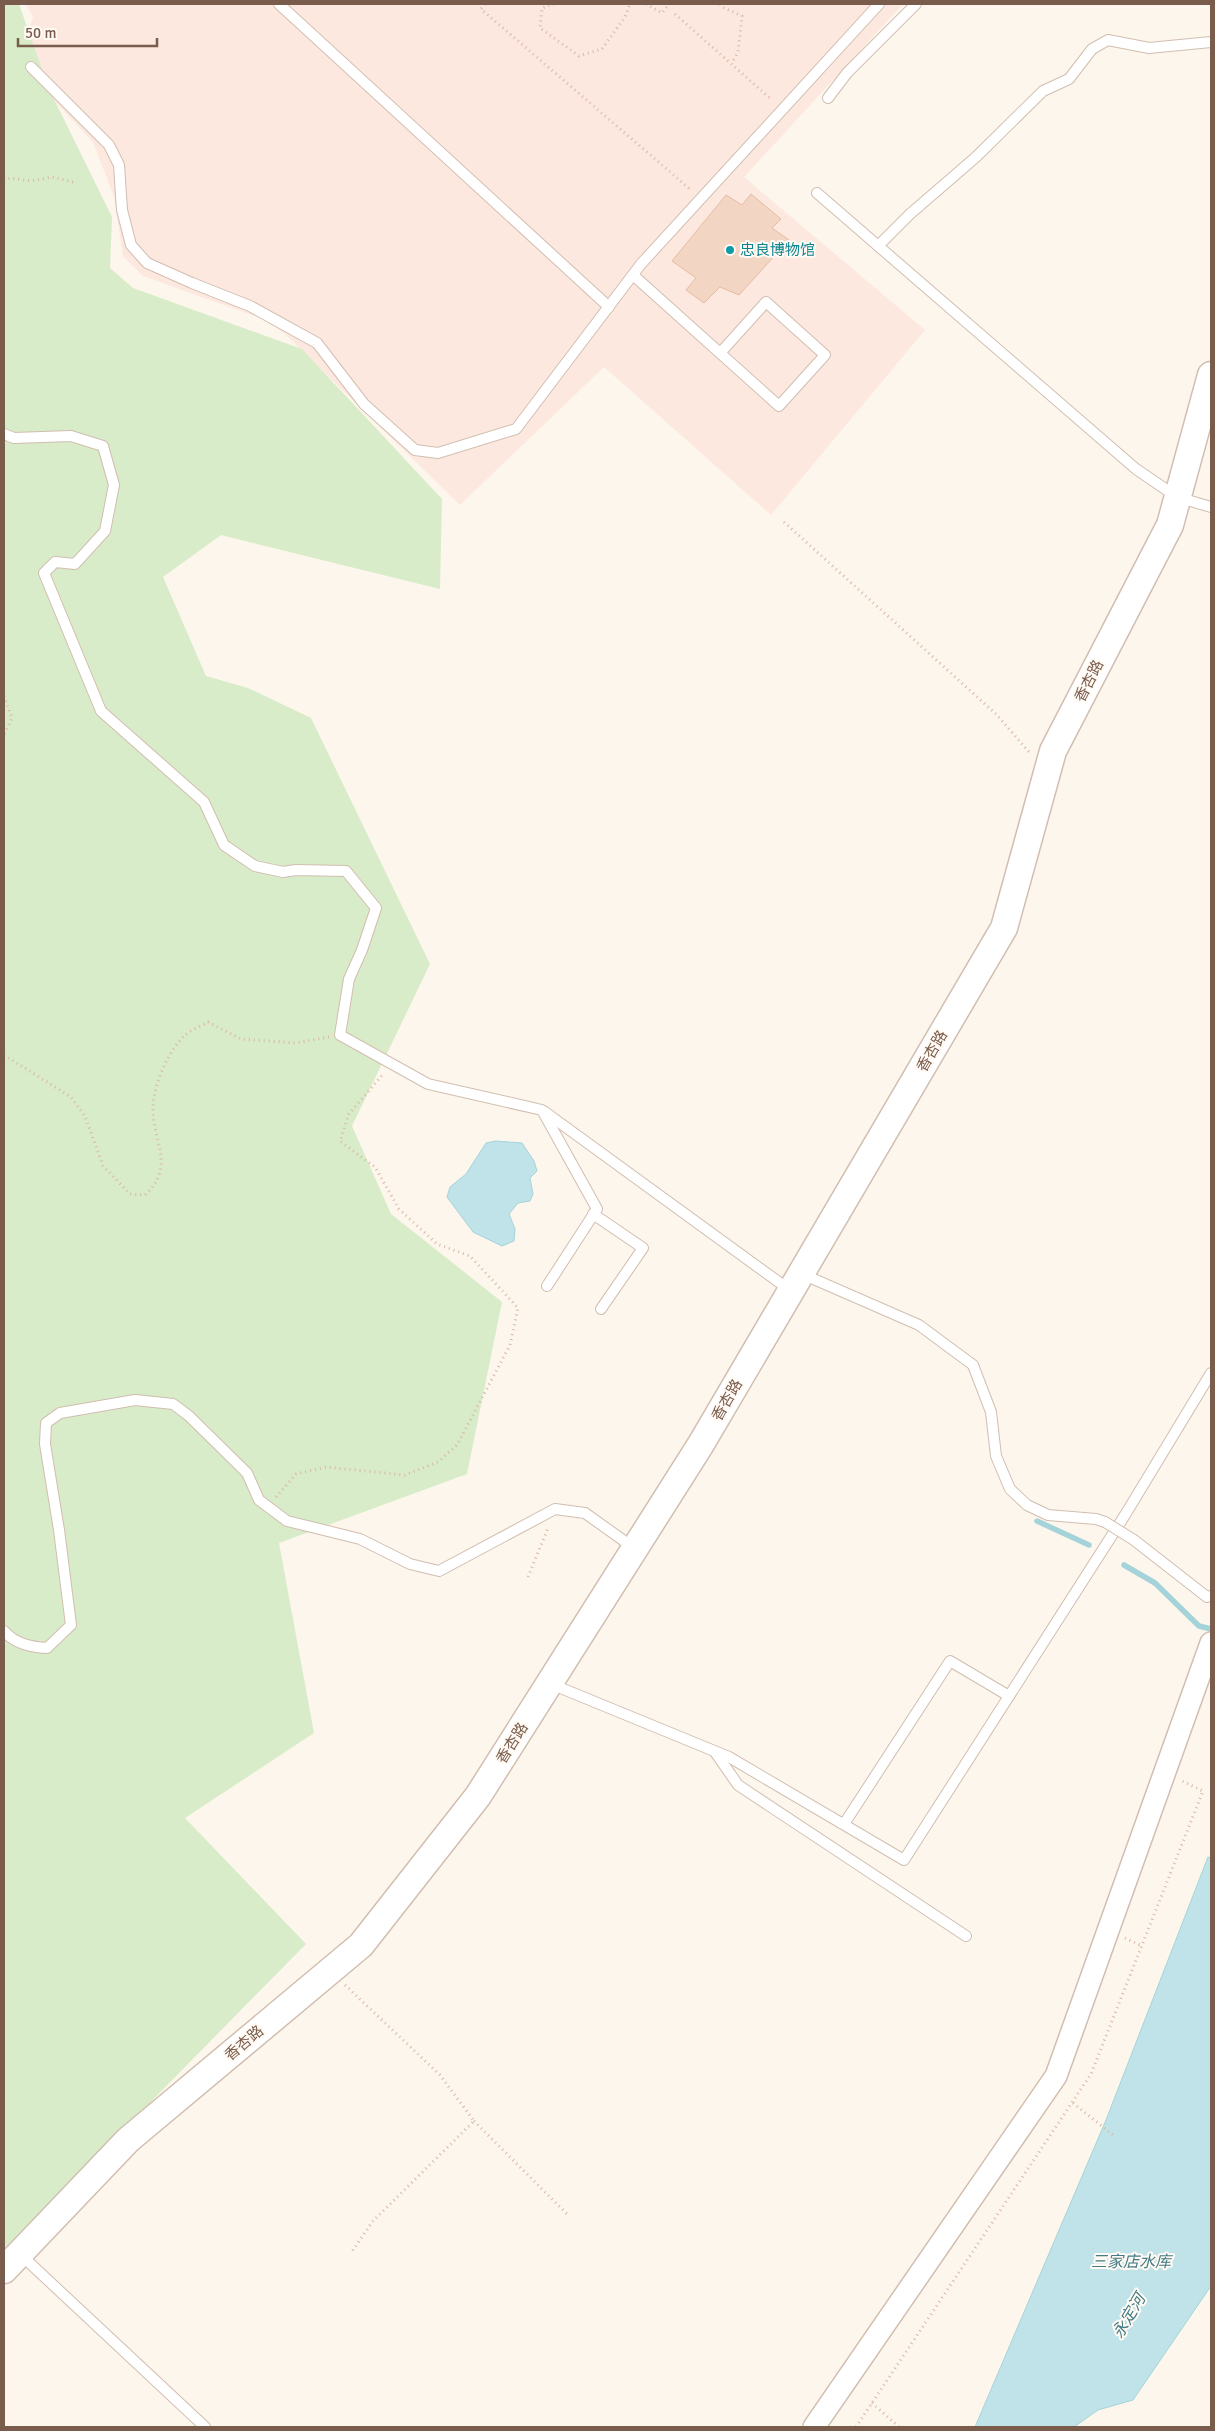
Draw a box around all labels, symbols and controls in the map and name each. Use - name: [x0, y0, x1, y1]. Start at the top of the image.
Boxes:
- scale bar: [18, 15, 156, 47]
- text: 50 m: [25, 24, 56, 42]
- place label: 忠良博物馆: [740, 241, 815, 259]
- marker: 忠良博物馆: [724, 244, 736, 256]
- street label: 香杏路: [1071, 657, 1107, 705]
- street label: 香杏路: [913, 1027, 951, 1075]
- street label: 香杏路: [708, 1376, 746, 1424]
- street label: 香杏路: [492, 1719, 532, 1767]
- street label: 香杏路: [221, 2022, 267, 2064]
- water label: 三家店水库: [1091, 2252, 1174, 2272]
- water label: 永定河: [1108, 2288, 1151, 2342]

